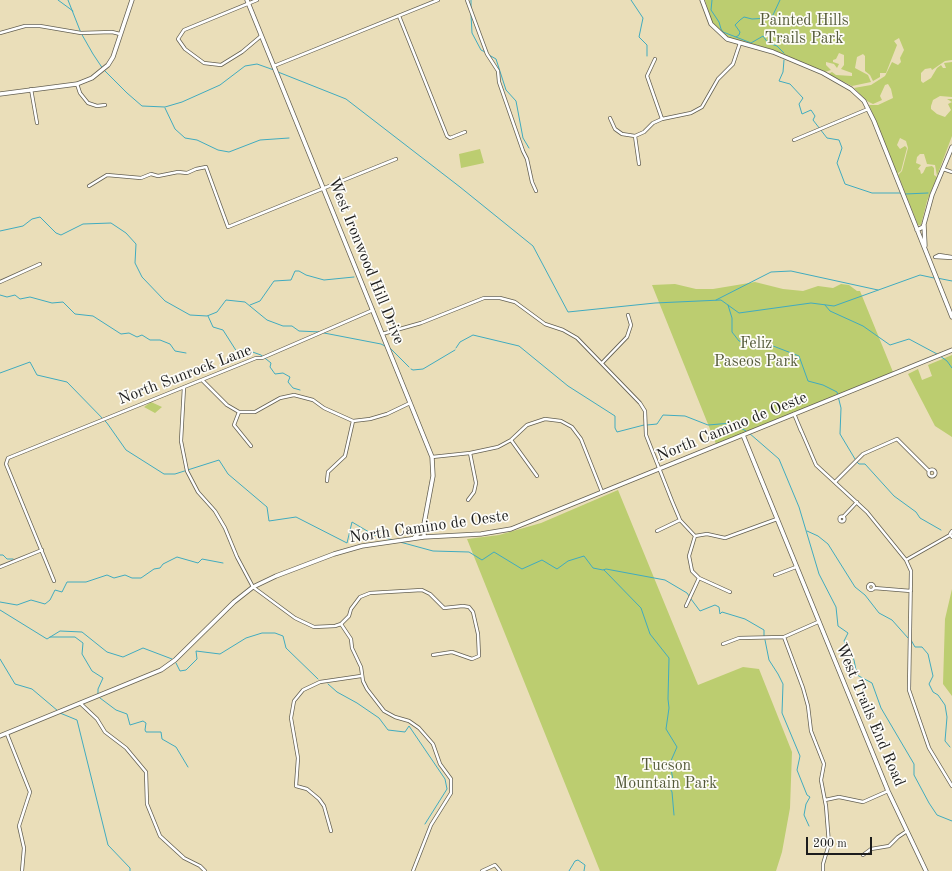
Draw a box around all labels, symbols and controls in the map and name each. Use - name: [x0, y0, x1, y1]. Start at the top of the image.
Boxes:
- park label: Painted Hills Trails Park: [759, 11, 849, 49]
- street label: West Ironwood Hill Drive: [324, 175, 408, 347]
- park label: Feliz Paseos Park: [714, 334, 798, 372]
- street label: North Sunrock Lane: [115, 341, 255, 409]
- street label: North Camino de Oeste: [654, 388, 810, 466]
- street label: North Camino de Oeste: [348, 506, 510, 548]
- street label: West Trails End Road: [831, 640, 909, 790]
- park label: Tucson Mountain Park: [615, 756, 717, 794]
- scale bar: [808, 829, 874, 855]
- text: 200 m: [813, 838, 847, 850]

